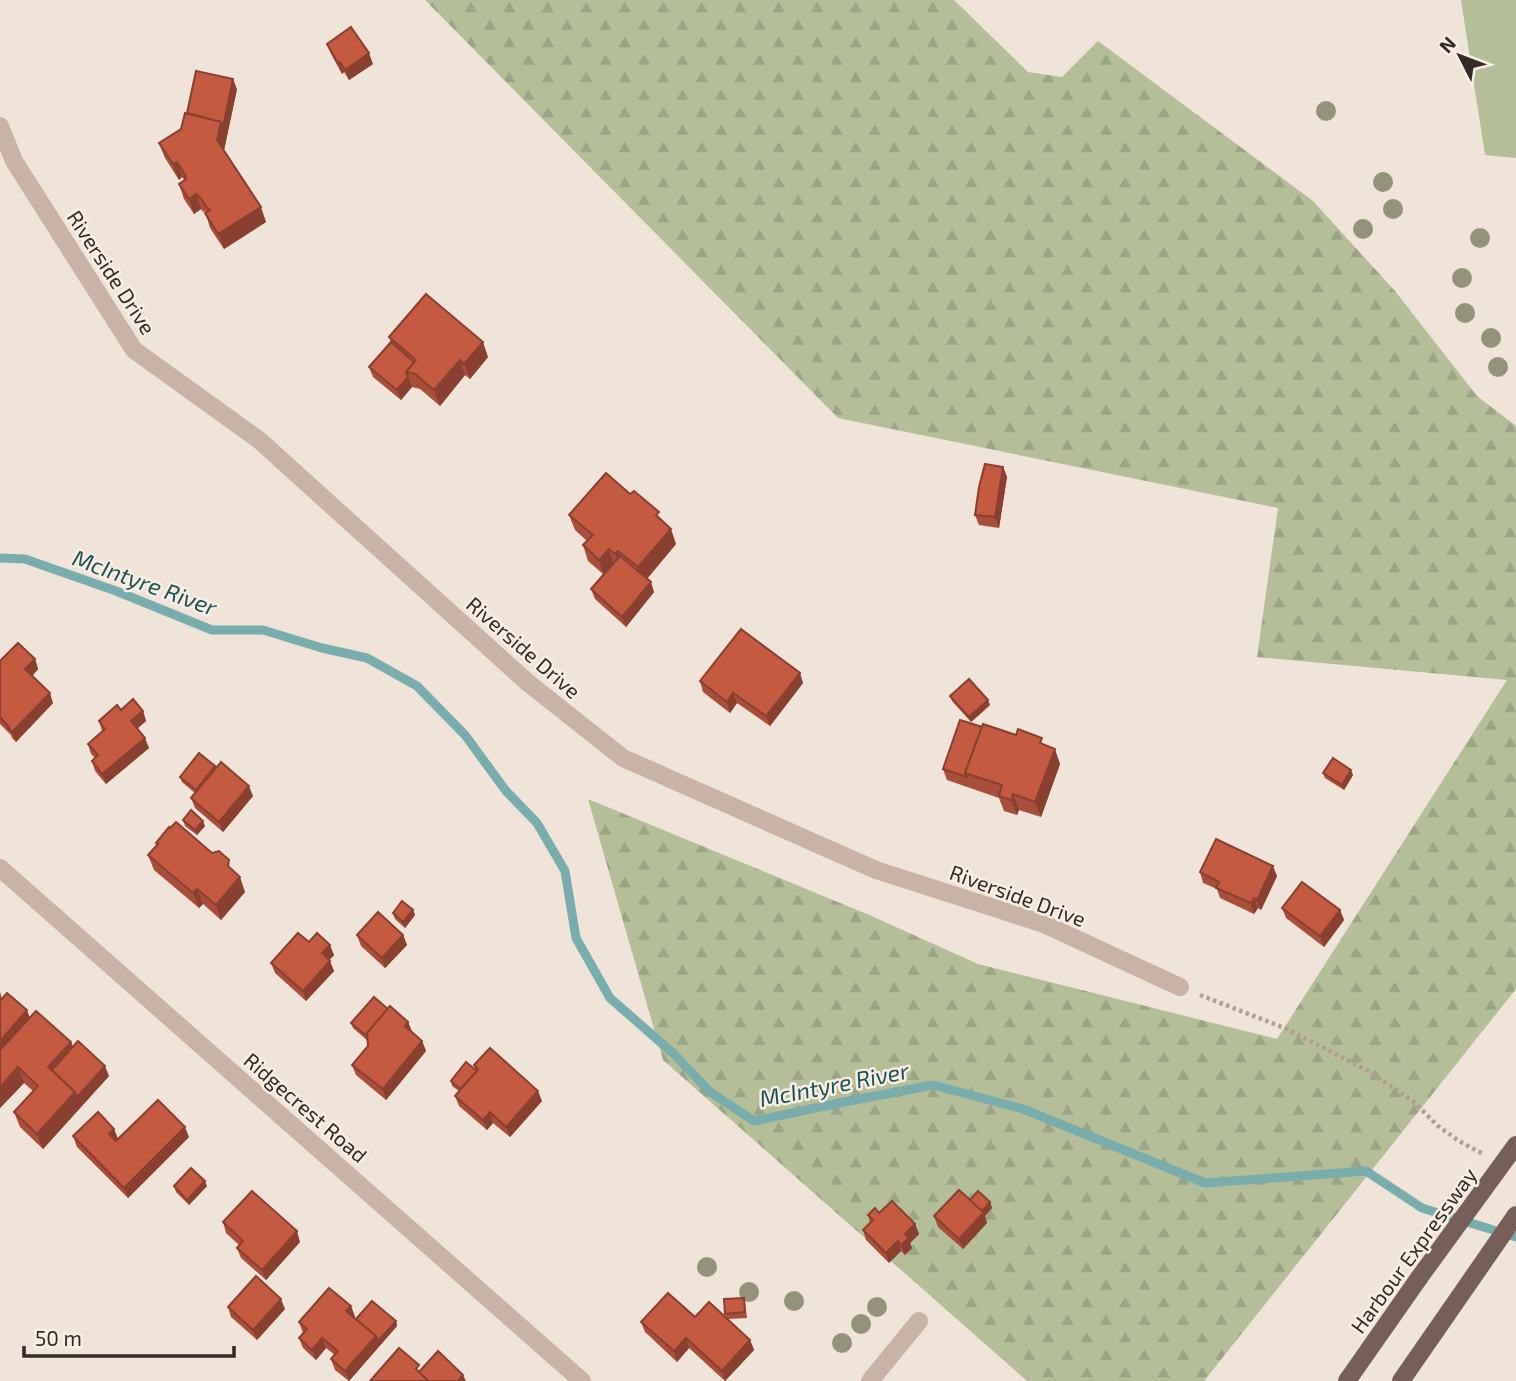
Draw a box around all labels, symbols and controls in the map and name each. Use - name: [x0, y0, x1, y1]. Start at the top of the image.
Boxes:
- north arrow: [1425, 21, 1495, 91]
- text: N: [1434, 31, 1460, 57]
- street label: Riverside Drive: [63, 205, 161, 339]
- water label: McIntyre River: [69, 543, 222, 621]
- street label: Riverside Drive: [462, 591, 586, 703]
- street label: Riverside Drive: [947, 859, 1089, 931]
- street label: Ridgecrest Road: [239, 1047, 373, 1167]
- water label: McIntyre River: [757, 1056, 912, 1112]
- street label: Harbour Expressway: [1345, 1162, 1481, 1338]
- scale bar: [24, 1314, 234, 1358]
- text: 50 m: [35, 1325, 82, 1350]

